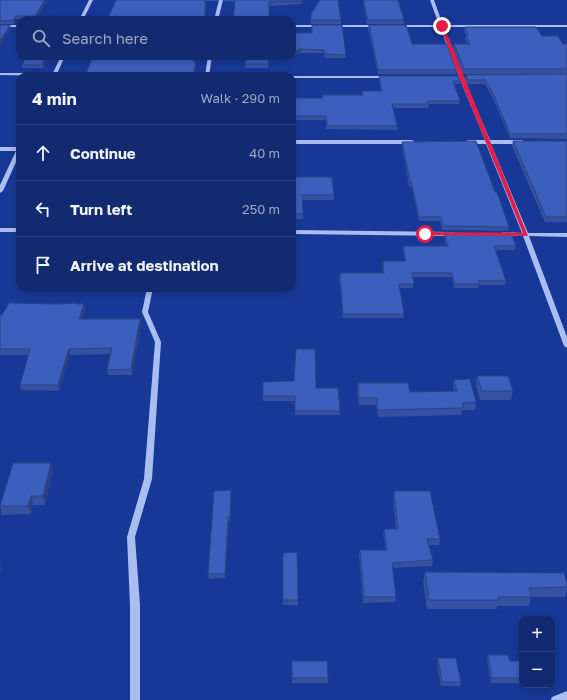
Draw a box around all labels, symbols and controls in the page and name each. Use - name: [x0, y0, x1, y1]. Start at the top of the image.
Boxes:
- search box: [16, 16, 296, 60]
- route end: [433, 17, 451, 35]
- icon: search: [30, 27, 52, 49]
- text: Search here: [62, 29, 148, 47]
- text: 4 min: [32, 88, 77, 109]
- text: Walk · 290 m: [201, 90, 280, 106]
- icon: ahead: [32, 142, 54, 164]
- text: Continue: [70, 144, 136, 162]
- text: 40 m: [249, 145, 280, 161]
- icon: left: [32, 198, 54, 220]
- text: Turn left: [70, 200, 132, 218]
- text: 250 m: [242, 201, 280, 217]
- route start: [416, 225, 434, 243]
- icon: arrive: [32, 254, 54, 276]
- text: Arrive at destination: [70, 256, 219, 274]
- map controls: [519, 616, 555, 688]
- button: +: [519, 616, 555, 652]
- button: −: [519, 652, 555, 688]

